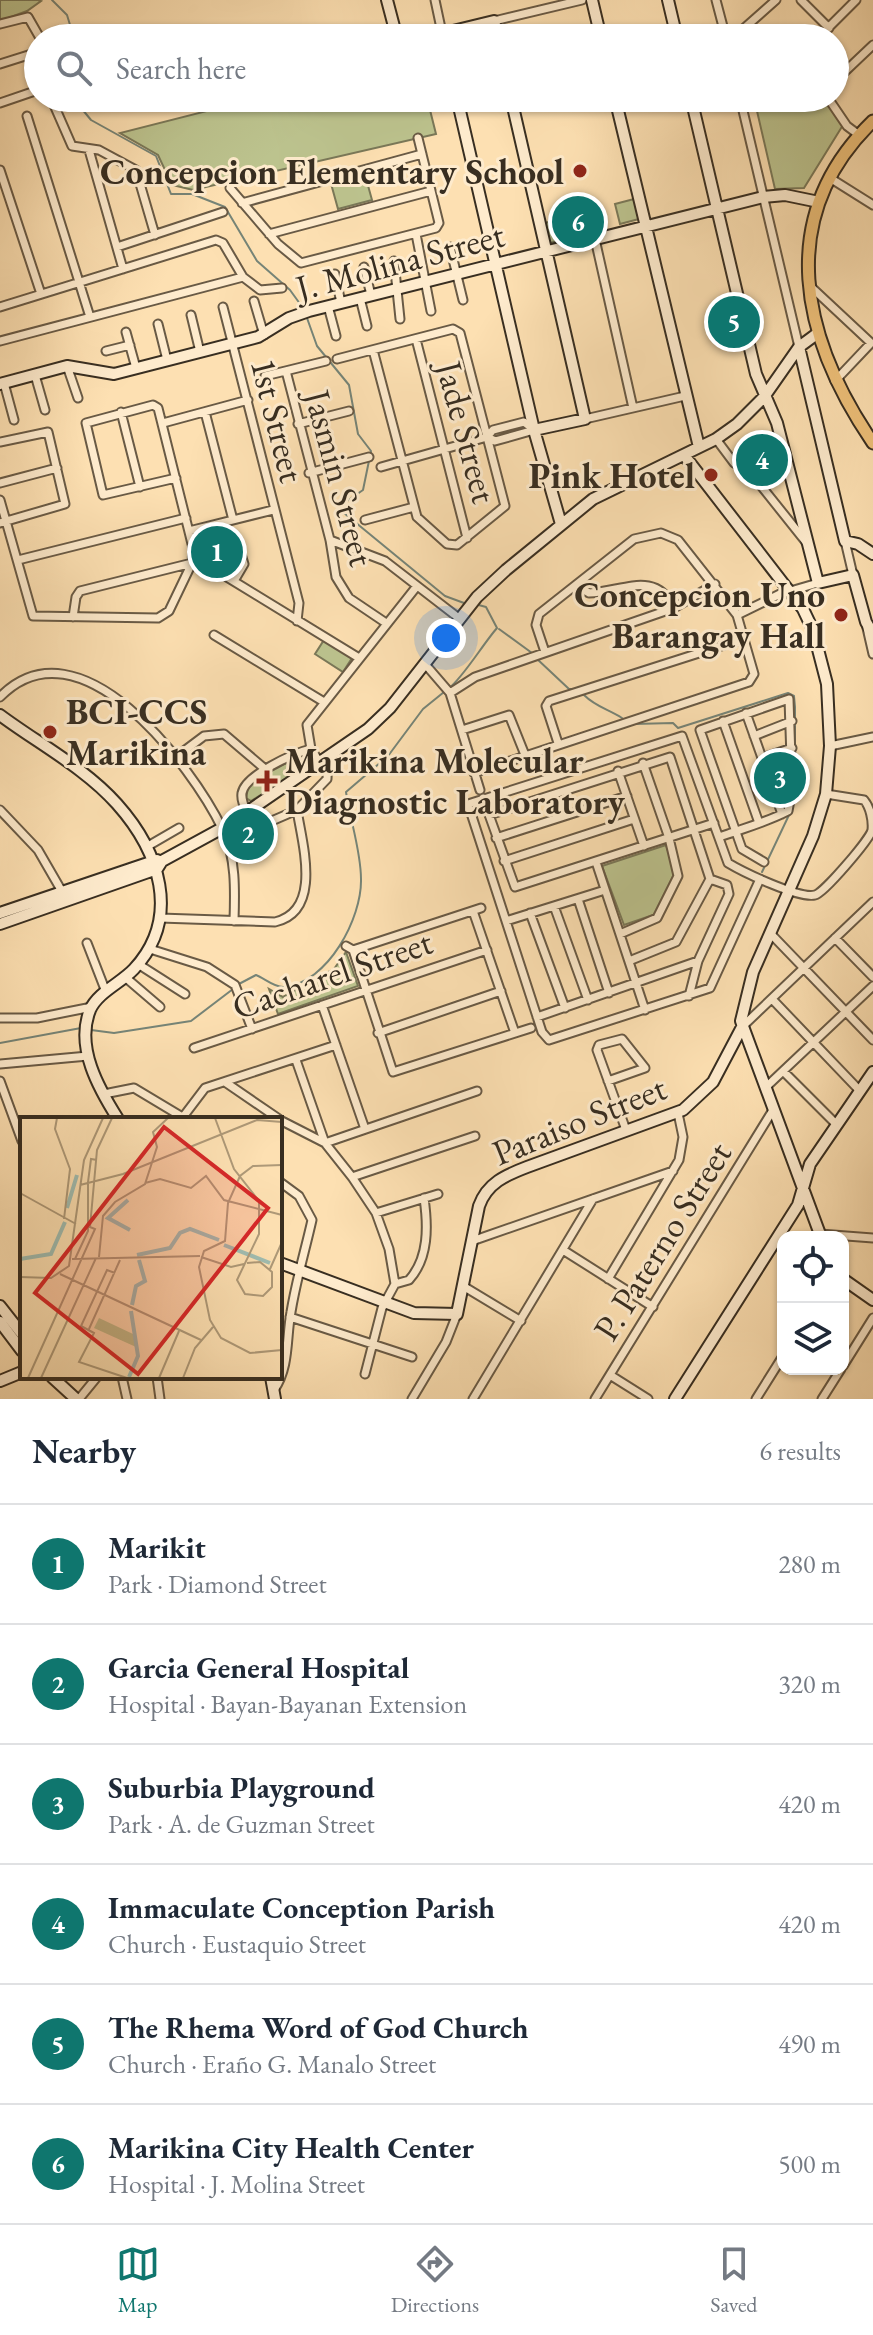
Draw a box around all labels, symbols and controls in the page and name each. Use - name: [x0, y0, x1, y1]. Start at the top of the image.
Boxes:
- search box: [24, 24, 849, 112]
- icon: search: [52, 46, 96, 90]
- text: Search here: [116, 49, 246, 88]
- place label: Concepcion Elementary School: [100, 148, 564, 195]
- marker: Concepcion Elementary School: [571, 162, 589, 180]
- pin: 6: [552, 192, 604, 252]
- street label: J. Molina Street: [288, 210, 510, 312]
- pin: 5: [708, 292, 760, 352]
- street label: 1st Street: [240, 353, 316, 488]
- street label: Jade Street: [425, 353, 509, 509]
- street label: Jasmin Street: [293, 382, 386, 572]
- pin: 4: [736, 430, 788, 490]
- place label: Pink Hotel: [529, 452, 695, 499]
- marker: Pink Hotel: [702, 466, 720, 484]
- pin: 1: [191, 522, 243, 582]
- place label: Concepcion Uno Barangay Hall: [574, 571, 825, 659]
- marker: Concepcion Uno Barangay Hall: [832, 606, 850, 624]
- your location: [426, 618, 466, 658]
- place label: BCI-CCS Marikina: [66, 688, 207, 776]
- marker: BCI-CCS Marikina: [41, 723, 59, 741]
- place label: Marikina Molecular Diagnostic Laboratory: [285, 737, 626, 825]
- pin: 3: [754, 748, 806, 808]
- marker: Marikina Molecular Diagnostic Laboratory: [256, 770, 278, 792]
- pin: 2: [222, 804, 274, 864]
- street label: Cacharel Street: [226, 918, 439, 1030]
- street label: Paraiso Street: [485, 1064, 673, 1176]
- inset map: [20, 1117, 282, 1379]
- street label: P. Paterno Street: [582, 1132, 742, 1349]
- map controls: [777, 1231, 849, 1375]
- button: locate: [777, 1231, 849, 1303]
- button: layers: [777, 1303, 849, 1375]
- text: Nearby: [32, 1429, 136, 1473]
- text: 6 results: [760, 1434, 841, 1468]
- text: Marikit: [108, 1528, 206, 1567]
- text: 1: [51, 1547, 65, 1581]
- text: 280 m: [778, 1547, 841, 1581]
- text: Park · Diamond Street: [108, 1567, 327, 1601]
- text: Garcia General Hospital: [108, 1648, 409, 1687]
- text: 2: [51, 1667, 65, 1701]
- text: 320 m: [778, 1667, 841, 1701]
- text: Hospital · Bayan-Bayanan Extension: [108, 1687, 467, 1721]
- text: Suburbia Playground: [108, 1768, 375, 1807]
- text: 3: [51, 1787, 65, 1821]
- text: 420 m: [778, 1787, 841, 1821]
- text: Park · A. de Guzman Street: [108, 1807, 375, 1841]
- text: Immaculate Conception Parish: [108, 1888, 495, 1927]
- text: 4: [51, 1907, 65, 1941]
- text: 420 m: [778, 1907, 841, 1941]
- text: Church · Eustaquio Street: [108, 1927, 366, 1961]
- text: The Rhema Word of God Church: [108, 2008, 529, 2047]
- text: 5: [51, 2027, 65, 2061]
- text: 490 m: [778, 2027, 841, 2061]
- text: Church · Eraño G. Manalo Street: [108, 2047, 436, 2081]
- text: Marikina City Health Center: [108, 2128, 474, 2167]
- text: 6: [51, 2147, 65, 2181]
- text: 500 m: [778, 2147, 841, 2181]
- text: Hospital · J. Molina Street: [108, 2167, 365, 2201]
- tab: Map: [116, 2242, 160, 2319]
- tab: Directions: [391, 2242, 479, 2319]
- tab: Saved: [710, 2242, 757, 2319]

